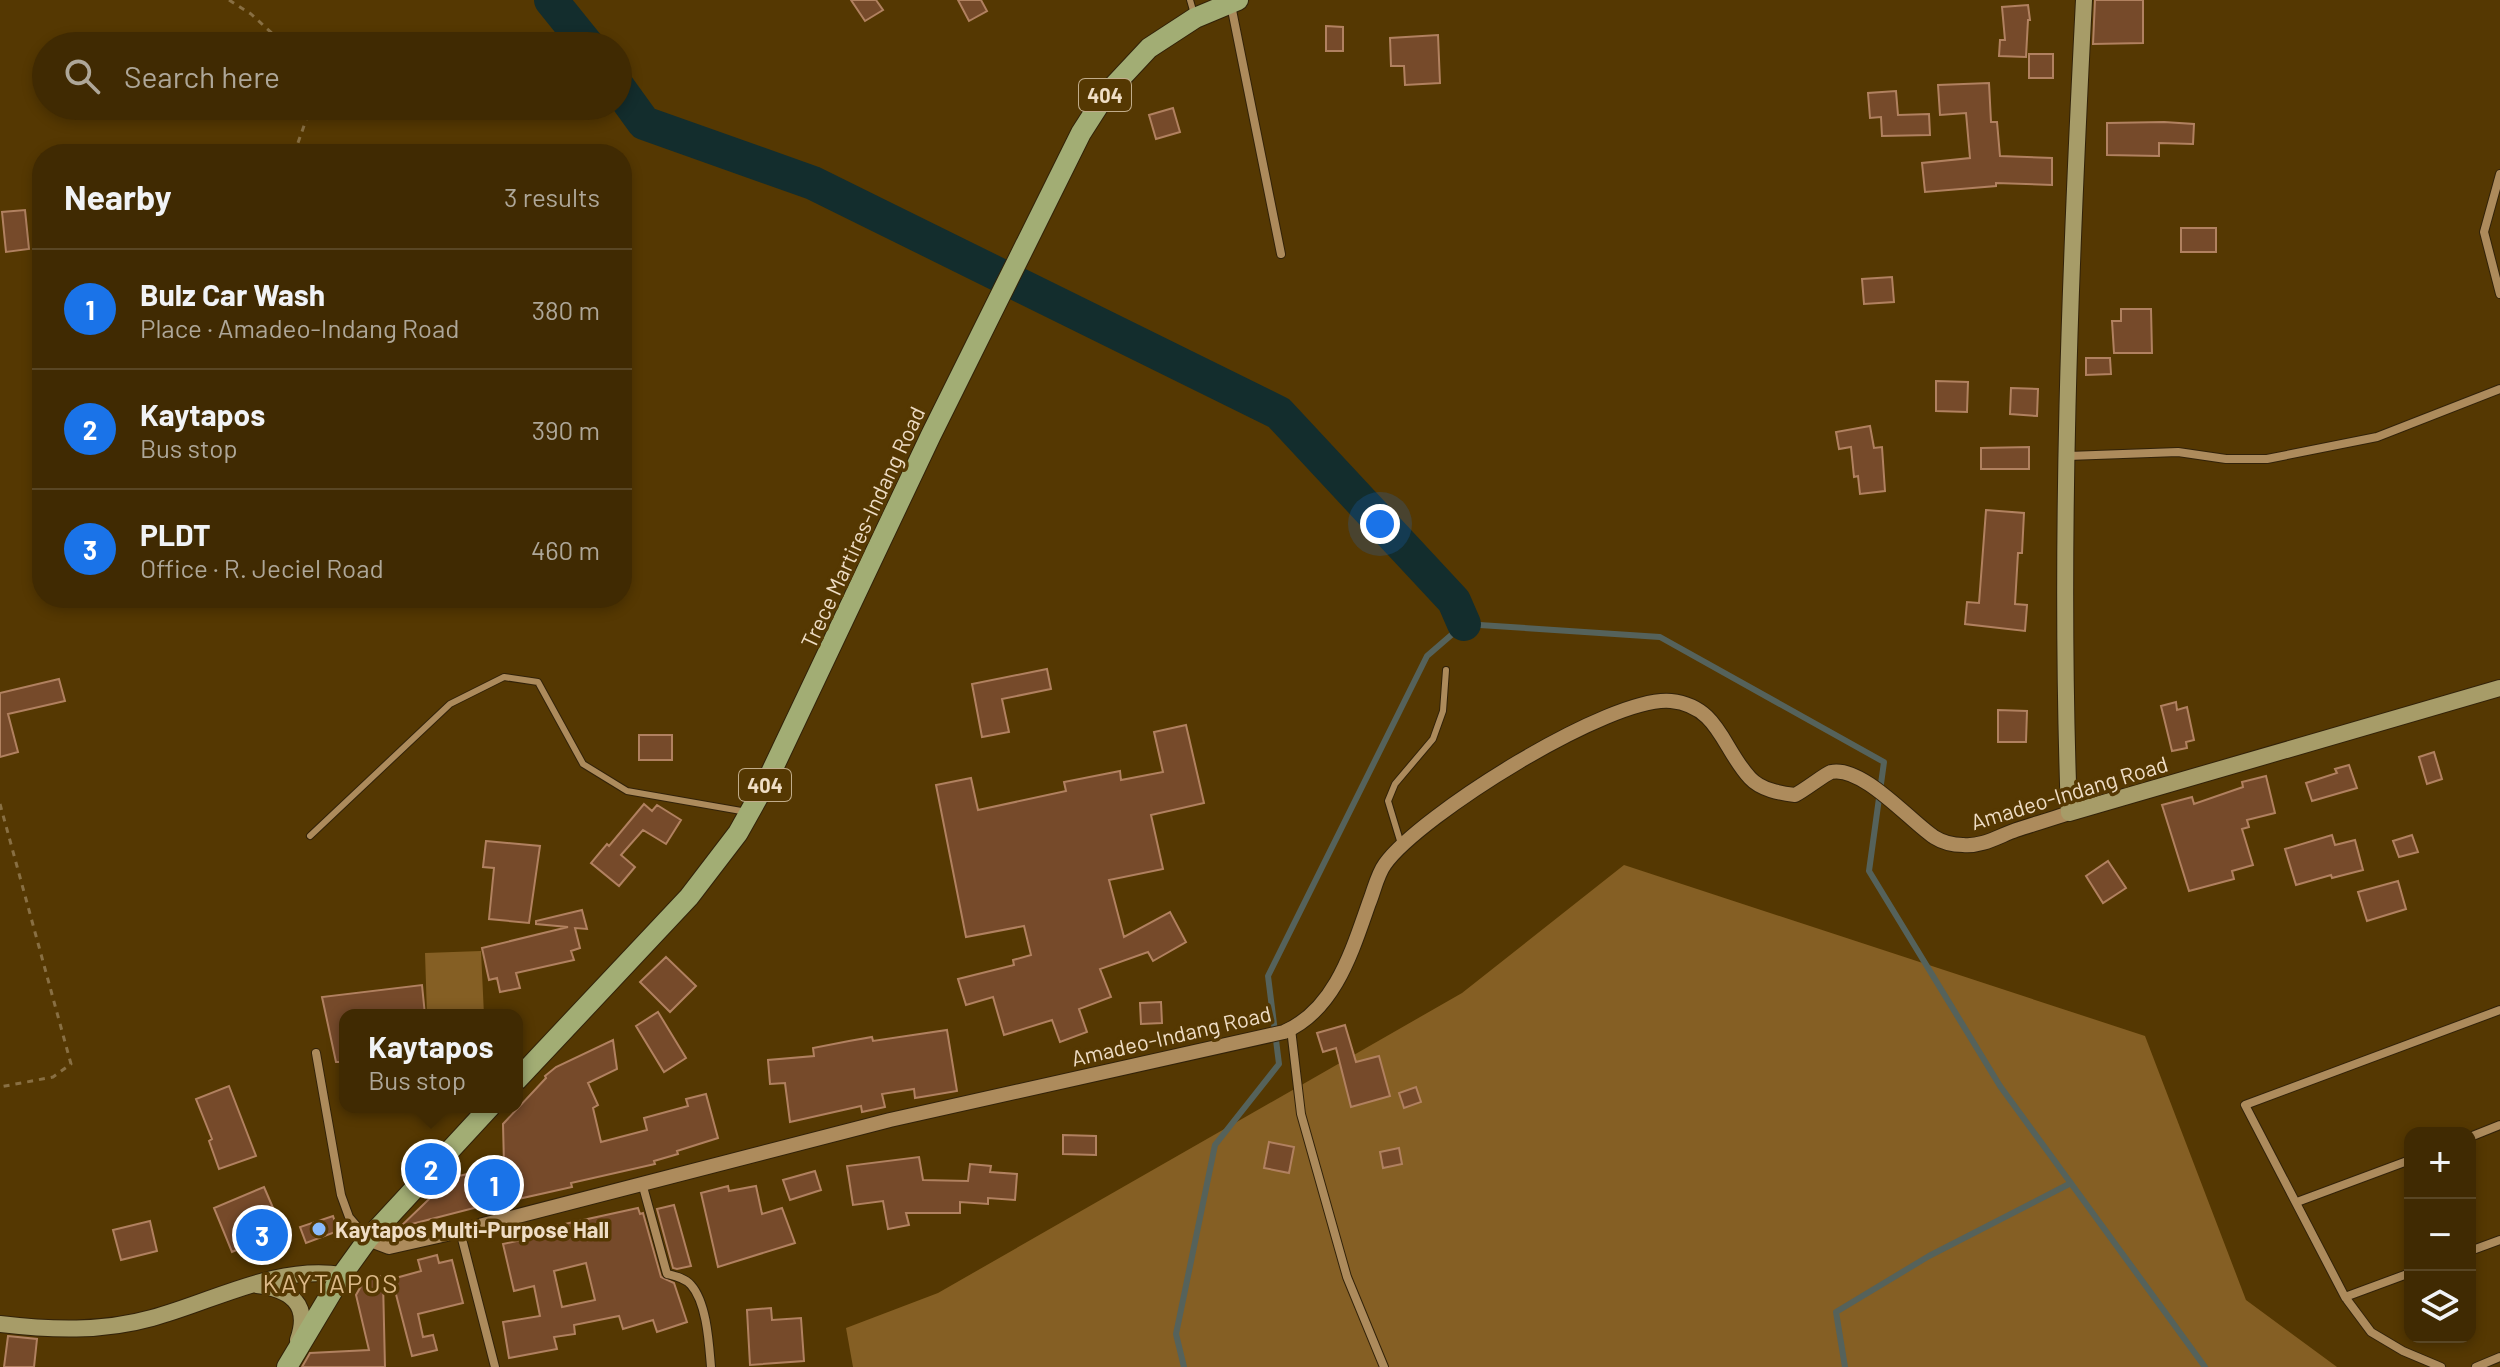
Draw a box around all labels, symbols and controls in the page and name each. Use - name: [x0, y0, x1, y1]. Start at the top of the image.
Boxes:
- search box: [32, 32, 632, 120]
- icon: search: [60, 54, 104, 98]
- text: Search here: [124, 58, 280, 94]
- road number: 404: [1079, 79, 1131, 111]
- text: Nearby: [64, 176, 172, 217]
- text: 3 results: [504, 181, 600, 212]
- text: Bulz Car Wash: [140, 276, 325, 312]
- text: 1: [85, 294, 95, 325]
- text: 380 m: [532, 294, 600, 325]
- text: Place · Amadeo-Indang Road: [140, 312, 460, 343]
- text: Kaytapos: [140, 396, 265, 432]
- street label: Trece Martires-Indang Road: [795, 402, 929, 652]
- text: 2: [83, 414, 97, 445]
- text: 390 m: [532, 414, 600, 445]
- text: Bus stop: [140, 432, 238, 463]
- your location: [1360, 504, 1400, 544]
- text: PLDT: [140, 516, 211, 552]
- text: 3: [83, 534, 97, 565]
- text: 460 m: [531, 534, 600, 565]
- text: Office · R. Jeciel Road: [140, 552, 384, 583]
- street label: Amadeo-Indang Road: [1967, 750, 2171, 834]
- road number: 404: [739, 769, 791, 801]
- street label: Amadeo-Indang Road: [1068, 999, 1274, 1071]
- popup: [339, 1009, 523, 1113]
- text: Kaytapos: [368, 1028, 494, 1064]
- text: Bus stop: [368, 1064, 466, 1095]
- map controls: [2404, 1127, 2476, 1343]
- button: +: [2404, 1127, 2476, 1199]
- pin: 2: [405, 1139, 457, 1199]
- pin: 1: [468, 1155, 520, 1215]
- button: −: [2404, 1199, 2476, 1271]
- pin: 3: [236, 1205, 288, 1265]
- place label: Kaytapos Multi-Purpose Hall: [335, 1216, 609, 1242]
- marker: Kaytapos Multi-Purpose Hall: [310, 1220, 328, 1238]
- district label: KAYTAPOS: [262, 1267, 400, 1298]
- button: layers: [2404, 1271, 2476, 1343]

